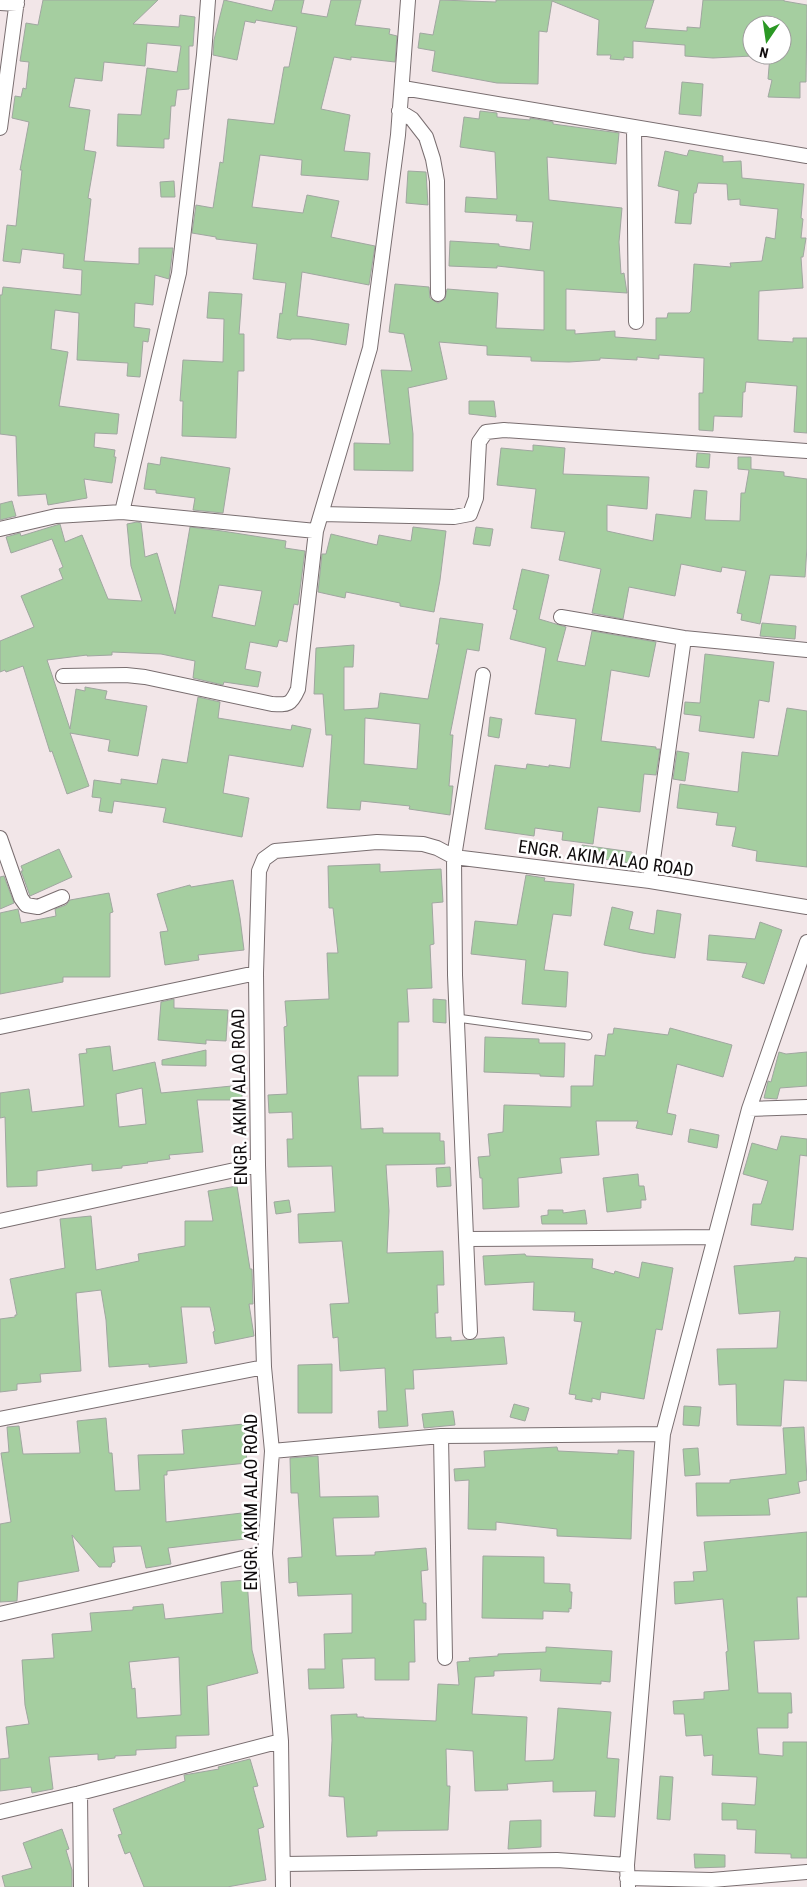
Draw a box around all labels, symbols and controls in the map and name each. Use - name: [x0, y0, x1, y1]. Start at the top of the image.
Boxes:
- north arrow: [742, 15, 792, 65]
- text: N: [758, 44, 770, 61]
- street label: ENGR. AKIM ALAO ROAD: [517, 835, 695, 881]
- street label: ENGR. AKIM ALAO ROAD: [227, 1008, 251, 1186]
- street label: ENGR. AKIM ALAO ROAD: [240, 1414, 261, 1590]

